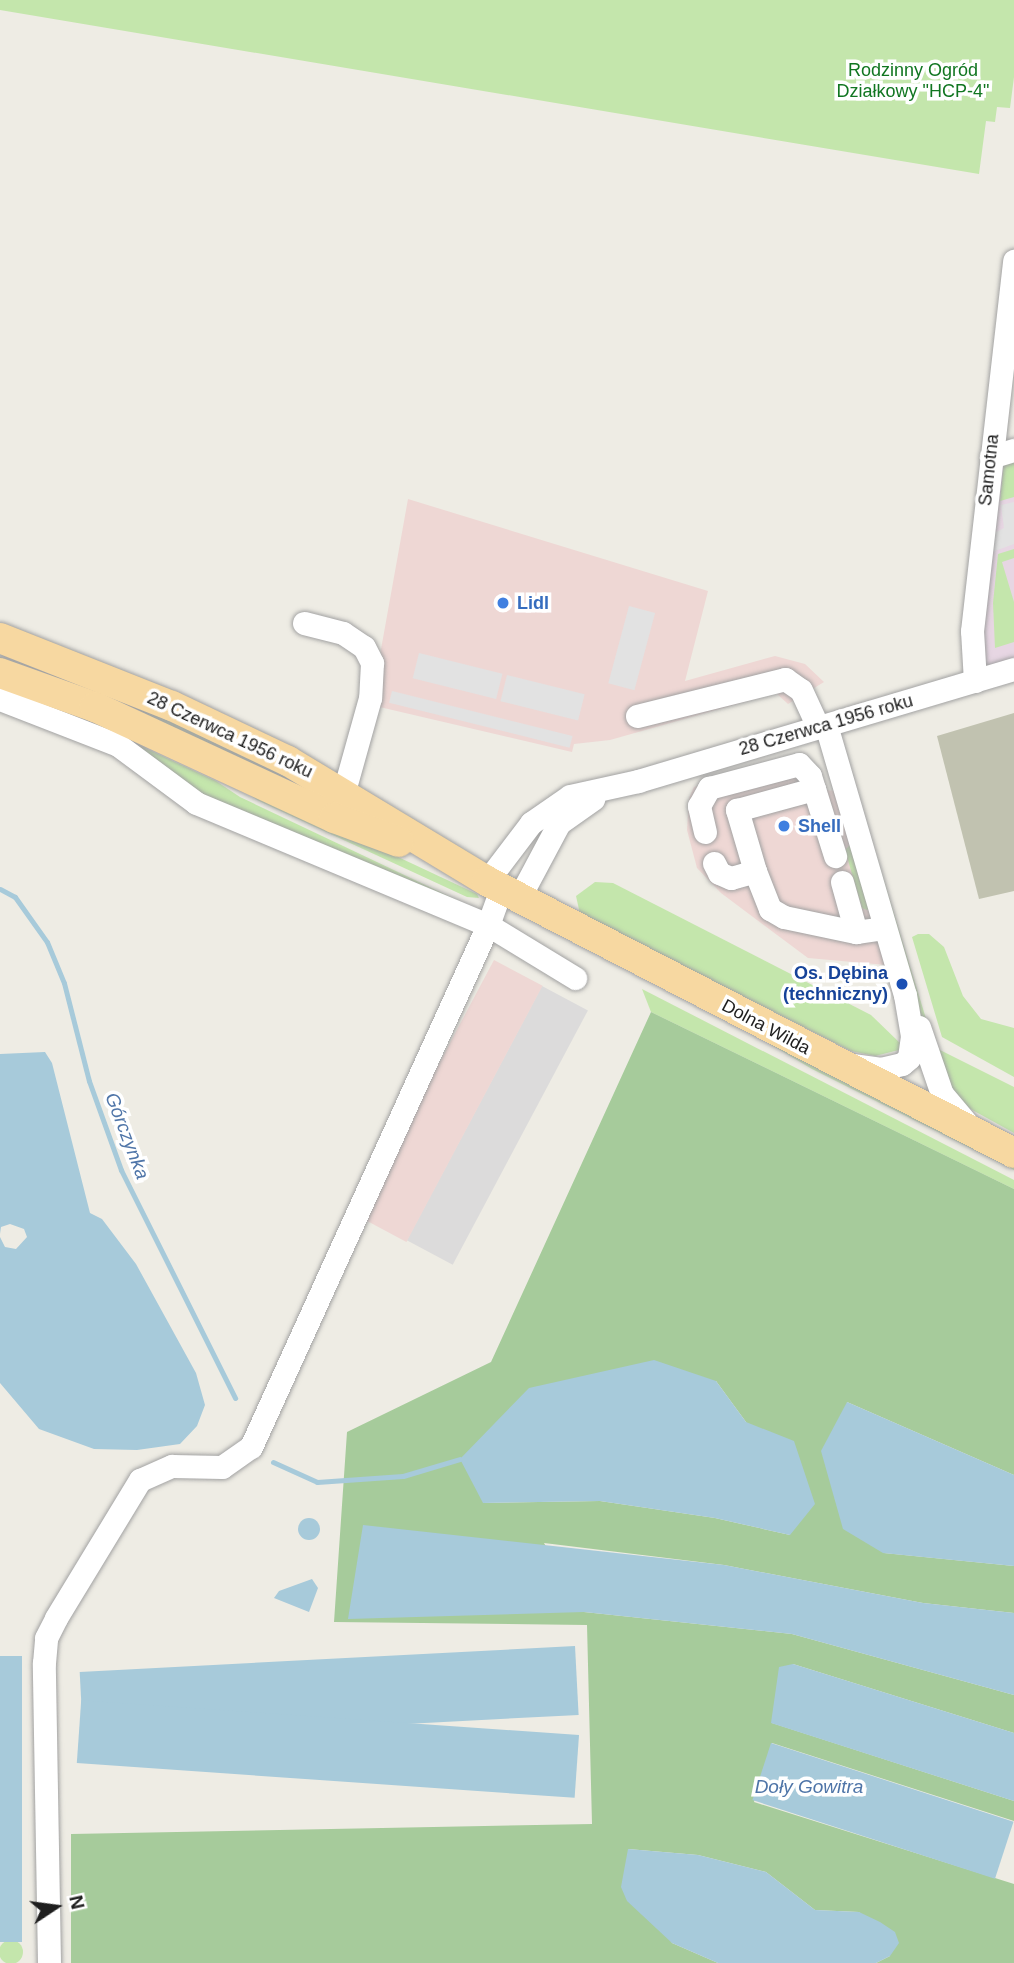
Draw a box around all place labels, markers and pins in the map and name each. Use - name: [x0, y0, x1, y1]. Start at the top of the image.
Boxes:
- place label: Lidl: [517, 592, 549, 614]
- marker: Lidl: [495, 595, 511, 611]
- place label: Shell: [798, 815, 841, 837]
- marker: Shell: [776, 818, 792, 834]
- place label: Os. Dębina (techniczny): [783, 963, 888, 1006]
- marker: Os. Dębina (techniczny): [894, 976, 910, 992]

